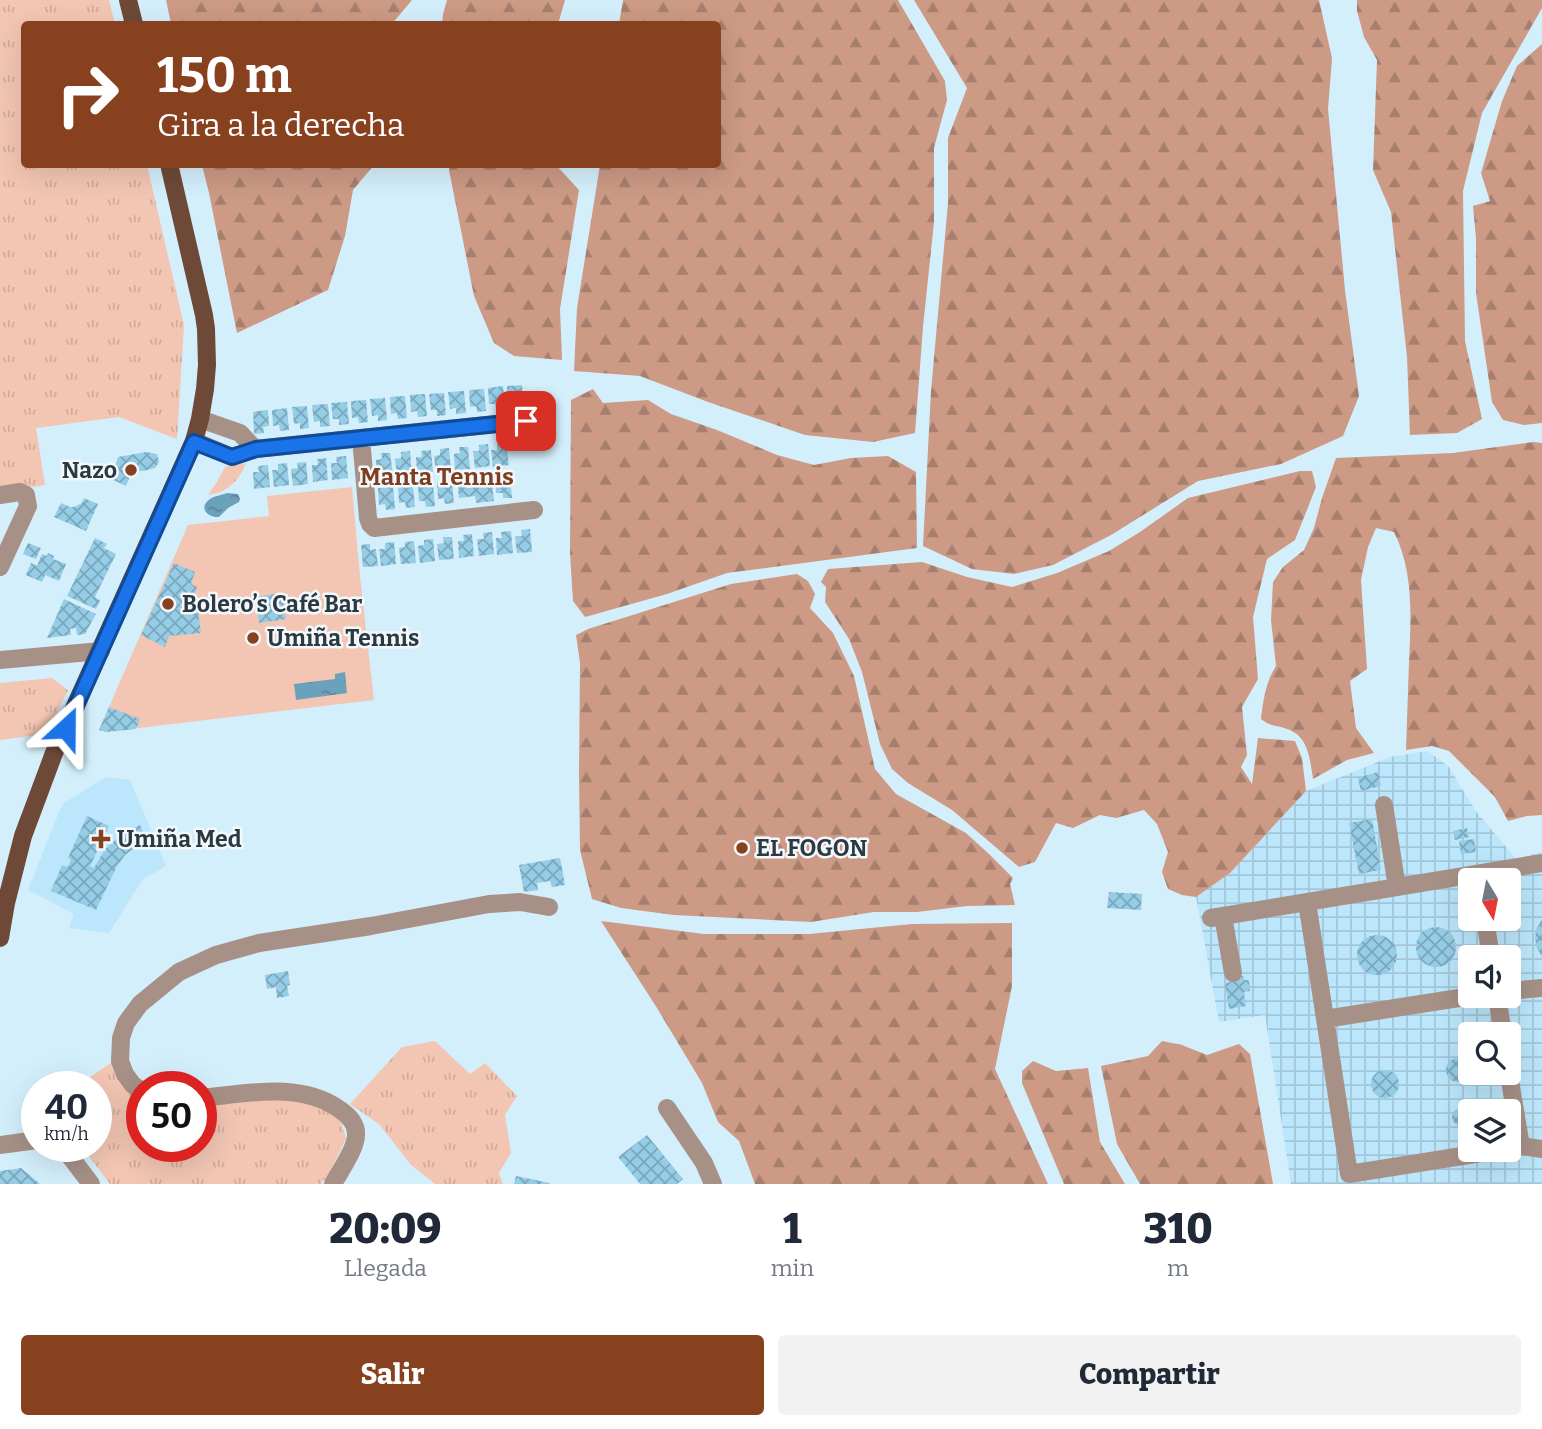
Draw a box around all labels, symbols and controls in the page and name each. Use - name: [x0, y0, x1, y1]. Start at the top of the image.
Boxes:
- text: 150 m: [157, 46, 292, 105]
- icon: right: [42, 49, 133, 140]
- text: Gira a la derecha: [157, 106, 404, 144]
- pin: [496, 391, 556, 451]
- icon: arrive: [507, 402, 545, 440]
- place label: Nazo: [62, 456, 117, 484]
- marker: Nazo: [123, 462, 139, 478]
- district label: Manta Tennis: [360, 463, 514, 491]
- place label: Bolero’s Café Bar: [182, 590, 363, 618]
- marker: Bolero’s Café Bar: [160, 596, 176, 612]
- place label: Umiña Tennis: [267, 624, 419, 652]
- marker: Umiña Tennis: [245, 630, 261, 646]
- position arrow: [29, 691, 103, 765]
- place label: Umiña Med: [117, 825, 242, 853]
- marker: Umiña Med: [91, 829, 111, 849]
- place label: EL FOGON: [756, 834, 868, 862]
- marker: EL FOGON: [734, 840, 750, 856]
- north arrow: [1458, 868, 1521, 931]
- map controls: [1458, 868, 1521, 1162]
- button: sound: [1458, 945, 1521, 1008]
- button: search: [1458, 1022, 1521, 1085]
- speed limit sign: 50: [126, 1071, 217, 1162]
- text: 40: [45, 1086, 88, 1128]
- button: layers: [1458, 1099, 1521, 1162]
- text: km/h: [44, 1123, 89, 1145]
- text: 20:09: [329, 1204, 441, 1254]
- text: 1: [783, 1204, 802, 1254]
- text: 310: [1143, 1204, 1213, 1254]
- text: Llegada: [344, 1254, 427, 1282]
- text: min: [771, 1254, 814, 1282]
- text: m: [1167, 1254, 1189, 1282]
- button: Salir: [21, 1335, 764, 1415]
- button: Compartir: [778, 1335, 1521, 1415]

